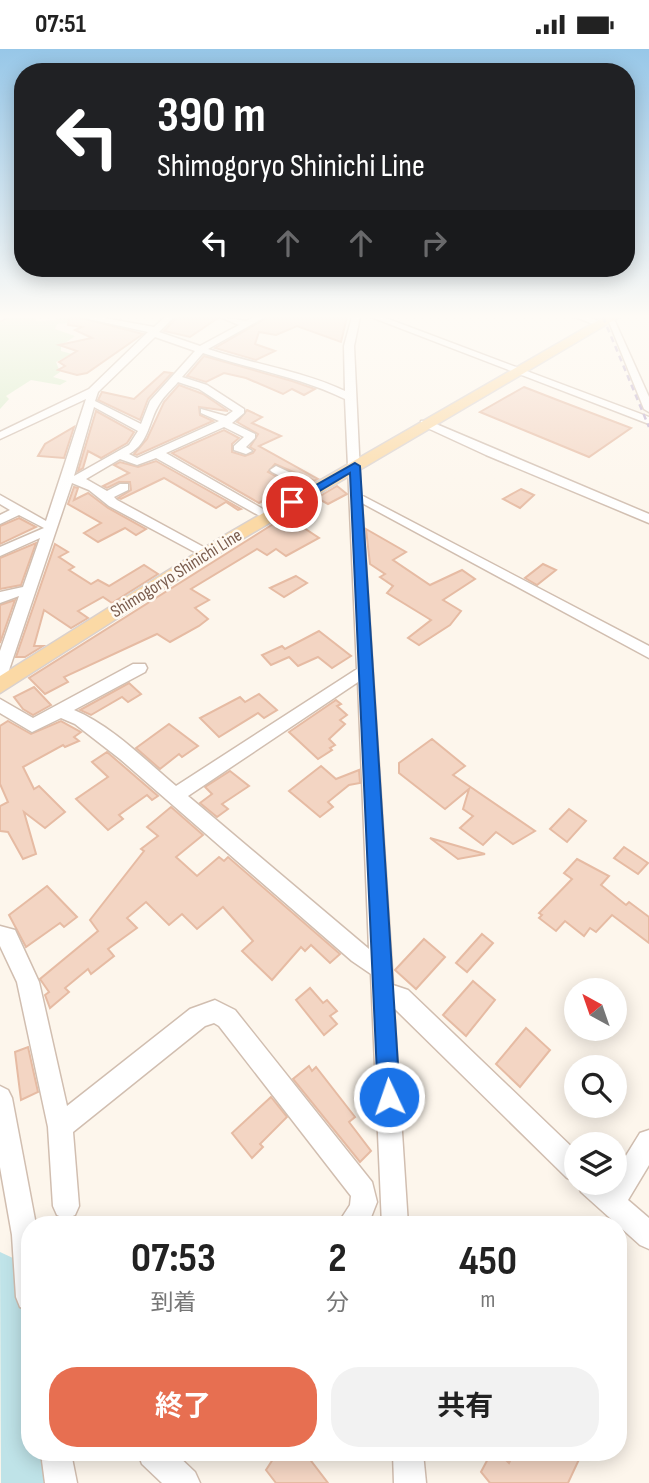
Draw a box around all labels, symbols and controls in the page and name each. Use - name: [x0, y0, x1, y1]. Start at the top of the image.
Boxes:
- text: 07:51: [35, 9, 86, 40]
- text: 390 m: [157, 87, 266, 146]
- icon: left: [42, 91, 133, 182]
- text: Shimogoryo Shinichi Line: [157, 147, 425, 186]
- icon: left: [196, 224, 234, 262]
- icon: ahead: [269, 224, 307, 262]
- icon: ahead: [342, 224, 380, 262]
- icon: right: [415, 224, 453, 262]
- pin: [262, 472, 322, 532]
- icon: arrive: [273, 483, 311, 521]
- street label: Shimogoryo Shinichi Line: [107, 525, 246, 622]
- north arrow: [564, 978, 626, 1041]
- map controls: [564, 978, 627, 1195]
- button: search: [564, 1055, 627, 1118]
- position arrow: [352, 1060, 426, 1134]
- button: layers: [564, 1132, 627, 1195]
- text: 07:53: [131, 1233, 216, 1284]
- text: 2: [328, 1233, 347, 1284]
- text: 450: [459, 1236, 517, 1287]
- text: m: [481, 1286, 495, 1314]
- text: 到着: [150, 1289, 196, 1317]
- text: 分: [326, 1289, 349, 1317]
- button: 終了: [49, 1367, 317, 1447]
- button: 共有: [331, 1367, 599, 1447]

